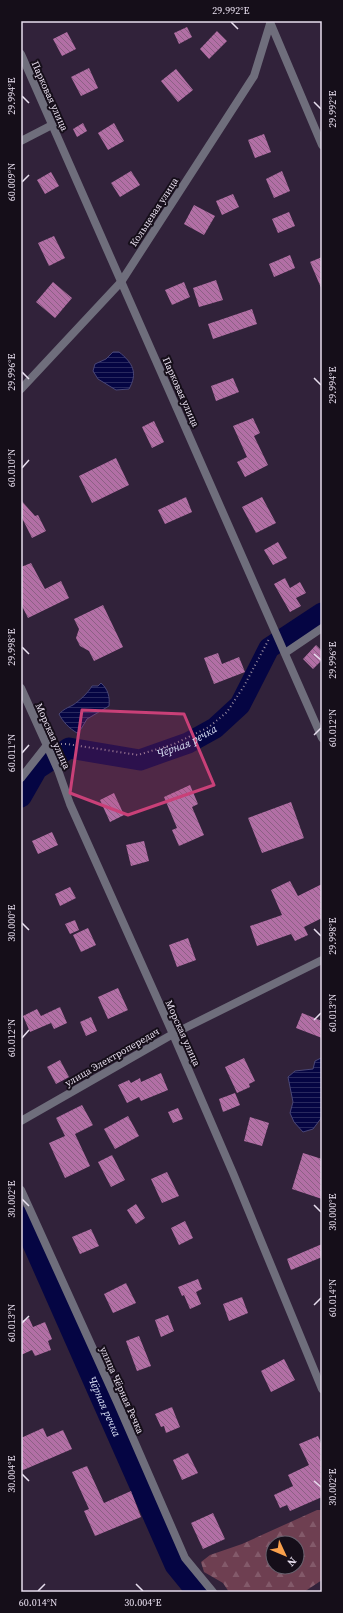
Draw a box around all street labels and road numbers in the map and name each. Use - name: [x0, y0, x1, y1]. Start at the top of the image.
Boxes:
- street label: Парковая улица: [29, 59, 72, 134]
- street label: Кольцевая улица: [127, 174, 182, 249]
- street label: Парковая улица: [160, 355, 203, 430]
- street label: Морская улица: [33, 701, 74, 772]
- street label: Морская улица: [163, 998, 204, 1069]
- street label: улица Электропередач: [62, 1024, 162, 1089]
- street label: улица Чёрная Речка: [97, 1344, 147, 1436]

